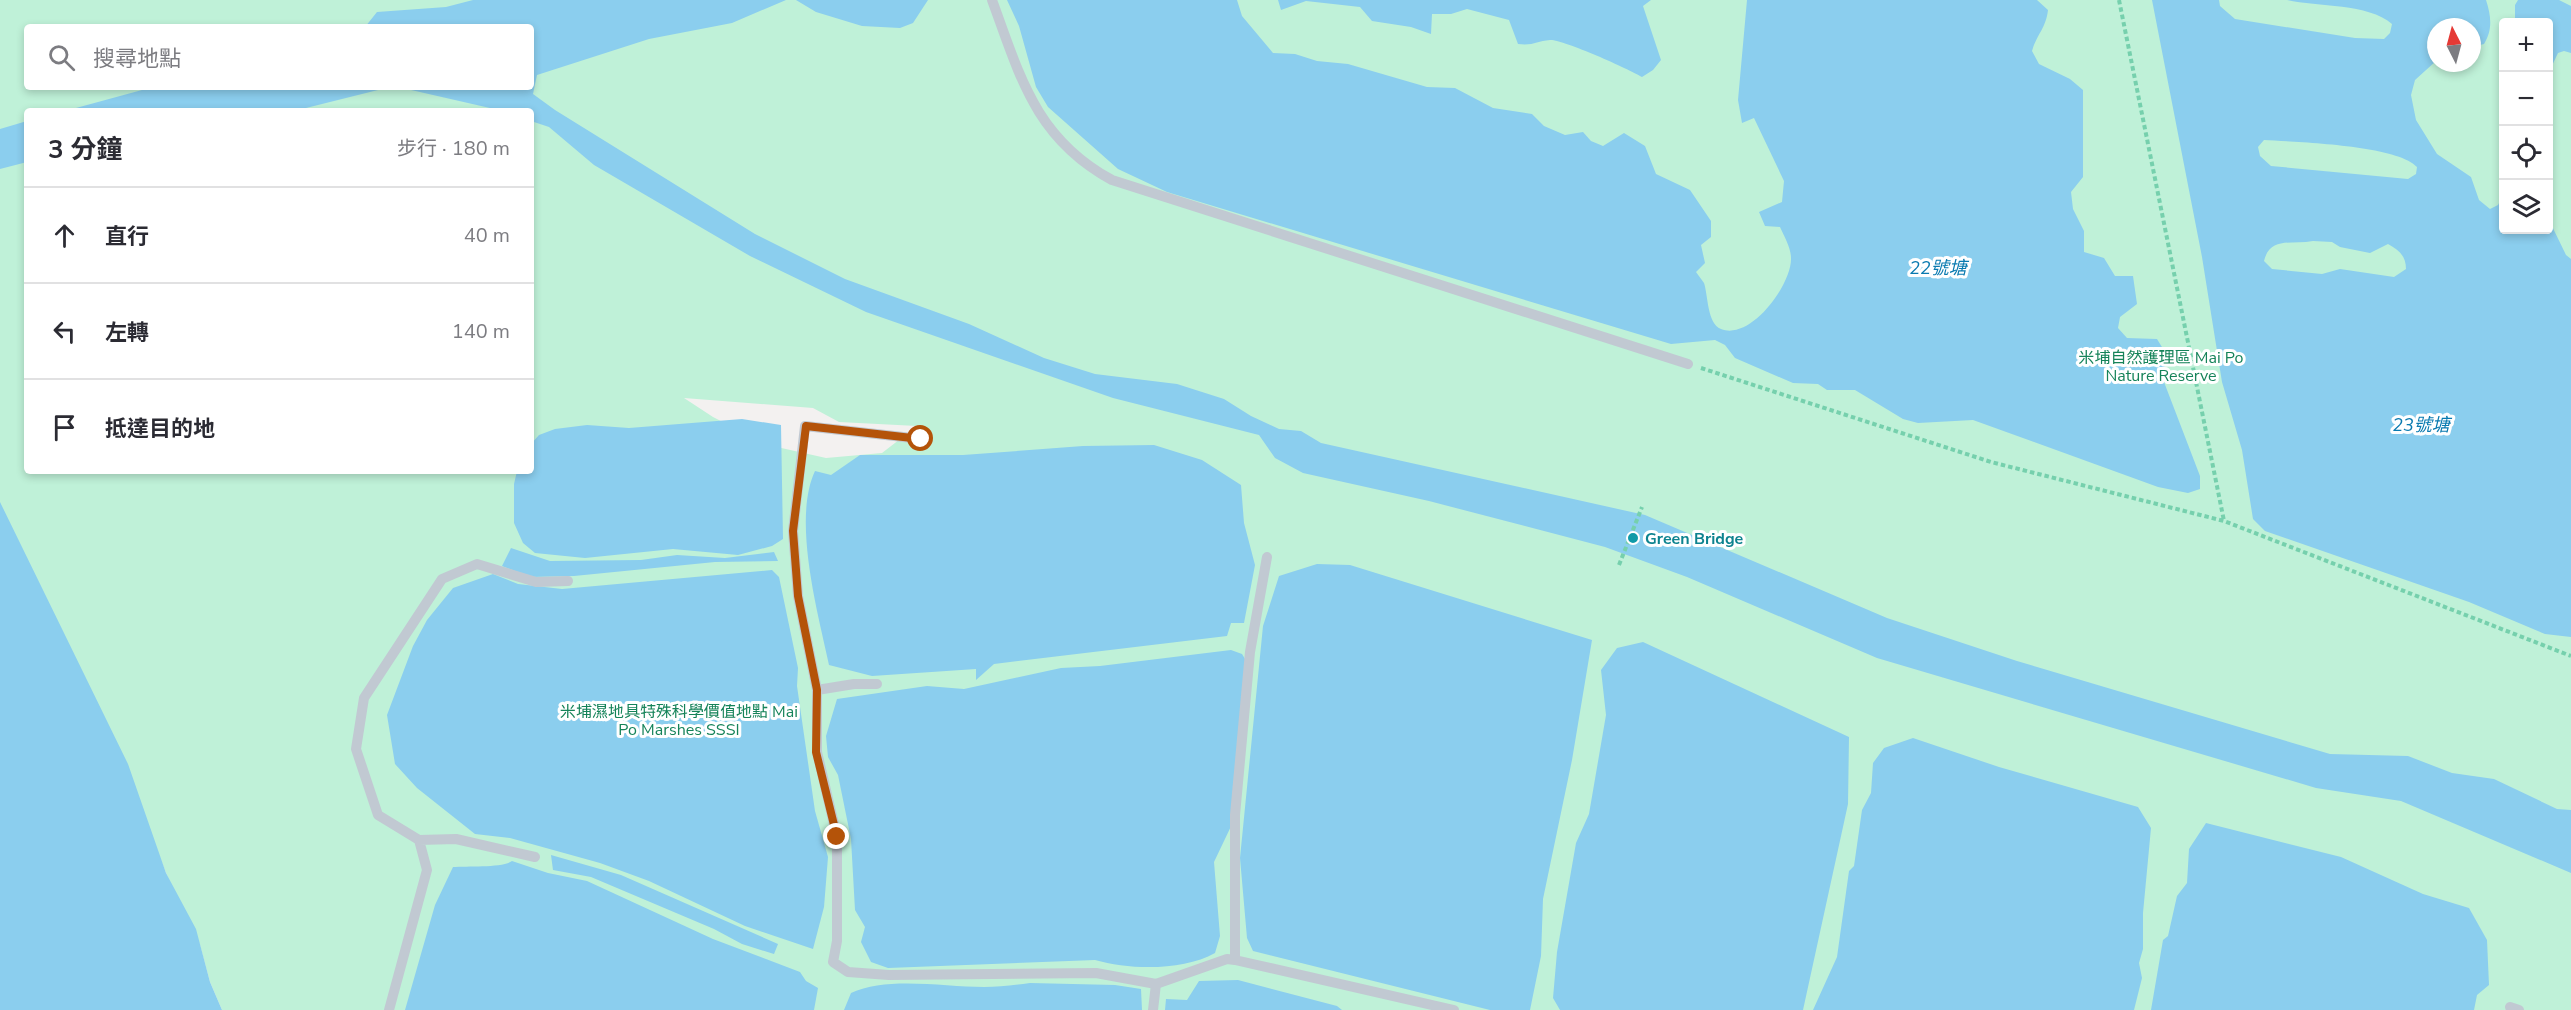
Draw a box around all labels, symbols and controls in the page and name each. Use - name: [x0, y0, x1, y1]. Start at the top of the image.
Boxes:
- north arrow: [2427, 18, 2481, 72]
- map controls: [2499, 18, 2553, 234]
- button: +: [2499, 18, 2553, 72]
- search box: [24, 24, 534, 90]
- icon: search: [45, 41, 78, 74]
- text: 搜尋地點: [93, 44, 181, 74]
- button: −: [2499, 72, 2553, 126]
- button: locate: [2499, 126, 2553, 180]
- text: 3 分鐘: [48, 132, 123, 167]
- text: 步行 · 180 m: [397, 135, 510, 162]
- button: layers: [2499, 180, 2553, 234]
- icon: ahead: [48, 219, 81, 252]
- text: 直行: [105, 222, 149, 252]
- text: 40 m: [464, 222, 510, 249]
- water label: 22號塘: [1909, 256, 1970, 280]
- icon: left: [48, 315, 81, 348]
- text: 左轉: [105, 318, 149, 348]
- text: 140 m: [452, 318, 510, 345]
- park label: 米埔自然護理區 Mai Po Nature Reserve: [2079, 347, 2243, 387]
- icon: arrive: [48, 411, 81, 444]
- water label: 23號塘: [2392, 413, 2453, 437]
- text: 抵達目的地: [105, 414, 215, 444]
- route start: [907, 425, 933, 451]
- place label: Green Bridge: [1645, 528, 1744, 550]
- marker: Green Bridge: [1626, 531, 1640, 545]
- park label: 米埔濕地具特殊科學價值地點 Mai Po Marshes SSSI: [560, 701, 798, 741]
- route end: [823, 823, 849, 849]

